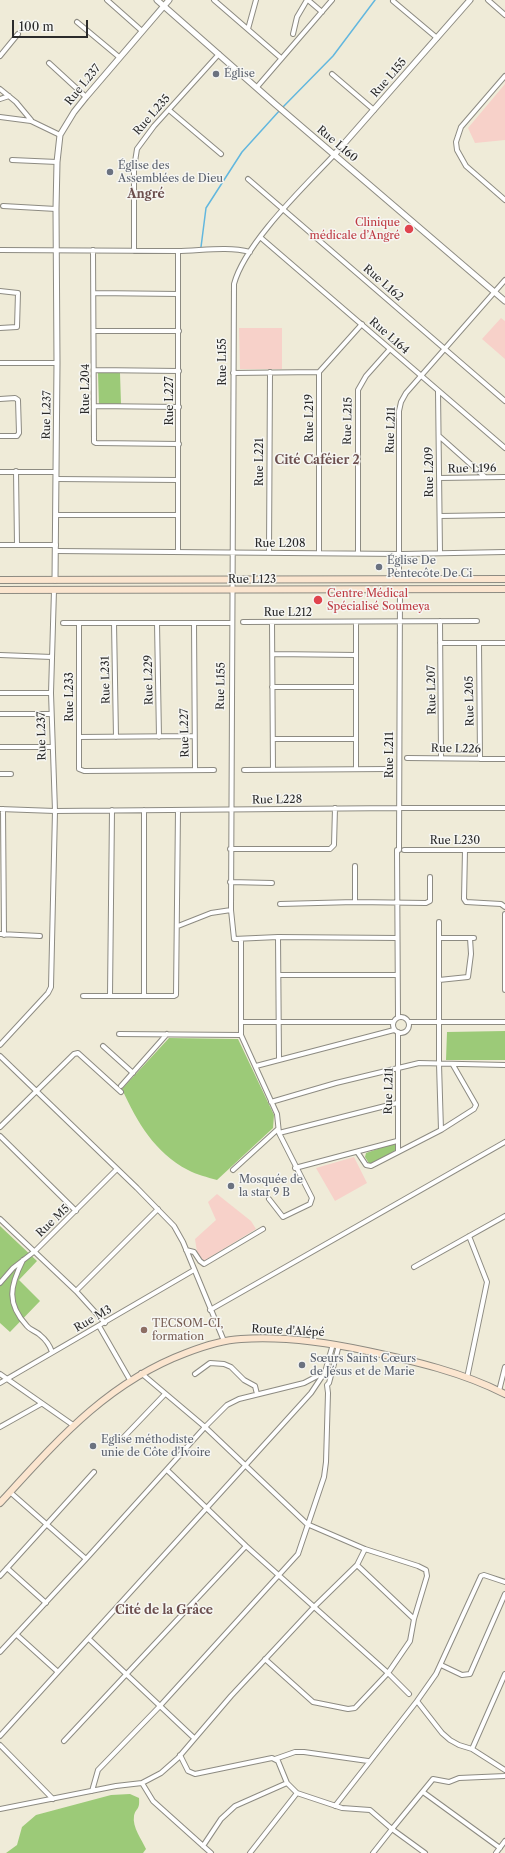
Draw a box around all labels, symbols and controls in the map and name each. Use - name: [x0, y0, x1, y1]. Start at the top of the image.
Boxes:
- scale bar: [14, 12, 90, 38]
- text: 100 m: [19, 19, 54, 34]
- street label: Rue L155: [368, 56, 410, 100]
- street label: Rue L237: [62, 62, 104, 108]
- place label: Église: [224, 67, 255, 81]
- marker: Église: [211, 69, 221, 79]
- street label: Rue L235: [131, 92, 173, 138]
- street label: Rue L160: [314, 123, 360, 165]
- place label: Église des Assemblées de Dieu: [118, 159, 223, 185]
- marker: Église des Assemblées de Dieu: [105, 167, 115, 177]
- district label: Angré: [127, 188, 165, 202]
- place label: Clinique médicale d’Angré: [309, 216, 400, 242]
- marker: Clinique médicale d’Angré: [403, 223, 415, 235]
- street label: Rue L162: [360, 262, 406, 304]
- street label: Rue L164: [366, 315, 412, 357]
- street label: Rue L155: [216, 338, 230, 386]
- street label: Rue L204: [79, 364, 93, 414]
- street label: Rue L227: [163, 376, 177, 426]
- street label: Rue L237: [40, 390, 54, 440]
- street label: Rue L219: [303, 394, 317, 442]
- street label: Rue L215: [341, 397, 355, 445]
- street label: Rue L211: [384, 406, 398, 454]
- street label: Rue L221: [253, 438, 267, 486]
- street label: Rue L209: [423, 447, 437, 497]
- district label: Cité Caféier 2: [275, 454, 359, 468]
- street label: Rue L196: [448, 462, 496, 476]
- street label: Rue L208: [255, 537, 305, 551]
- place label: Église De Pentecôte De Ci: [387, 554, 472, 580]
- marker: Église De Pentecôte De Ci: [374, 562, 384, 572]
- street label: Rue L123: [228, 573, 276, 587]
- place label: Centre Médical Spécialisé Soumeya: [327, 587, 430, 613]
- marker: Centre Médical Spécialisé Soumeya: [312, 594, 324, 606]
- street label: Rue L212: [264, 606, 312, 620]
- street label: Rue L229: [142, 655, 156, 705]
- street label: Rue L231: [99, 656, 113, 704]
- street label: Rue L155: [214, 662, 228, 710]
- street label: Rue L207: [425, 665, 439, 715]
- street label: Rue L233: [63, 672, 77, 722]
- street label: Rue L205: [463, 676, 477, 726]
- street label: Rue L227: [178, 708, 192, 758]
- street label: Rue L237: [35, 711, 49, 761]
- street label: Rue L211: [383, 732, 397, 778]
- street label: Rue L226: [431, 742, 481, 756]
- street label: Rue L228: [252, 793, 302, 807]
- street label: Rue L230: [430, 834, 480, 848]
- street label: Rue L211: [382, 1068, 396, 1114]
- place label: Mosquée de la star 9 B: [239, 1173, 303, 1199]
- marker: Mosquée de la star 9 B: [226, 1181, 236, 1191]
- street label: Rue M5: [34, 1202, 72, 1240]
- street label: Rue M3: [72, 1303, 114, 1335]
- place label: TECSOM-CI, formation: [152, 1317, 223, 1343]
- street label: Route d'Alépé: [251, 1322, 325, 1340]
- marker: TECSOM-CI, formation: [139, 1325, 149, 1335]
- place label: Sœurs Saints Cœurs de Jésus et de Marie: [310, 1352, 416, 1378]
- marker: Sœurs Saints Cœurs de Jésus et de Marie: [297, 1360, 307, 1370]
- place label: Eglise méthodiste unie de Côte d'Ivoire: [101, 1433, 210, 1459]
- marker: Eglise méthodiste unie de Côte d'Ivoire: [88, 1441, 98, 1451]
- district label: Cité de la Grâce: [115, 1604, 213, 1618]

